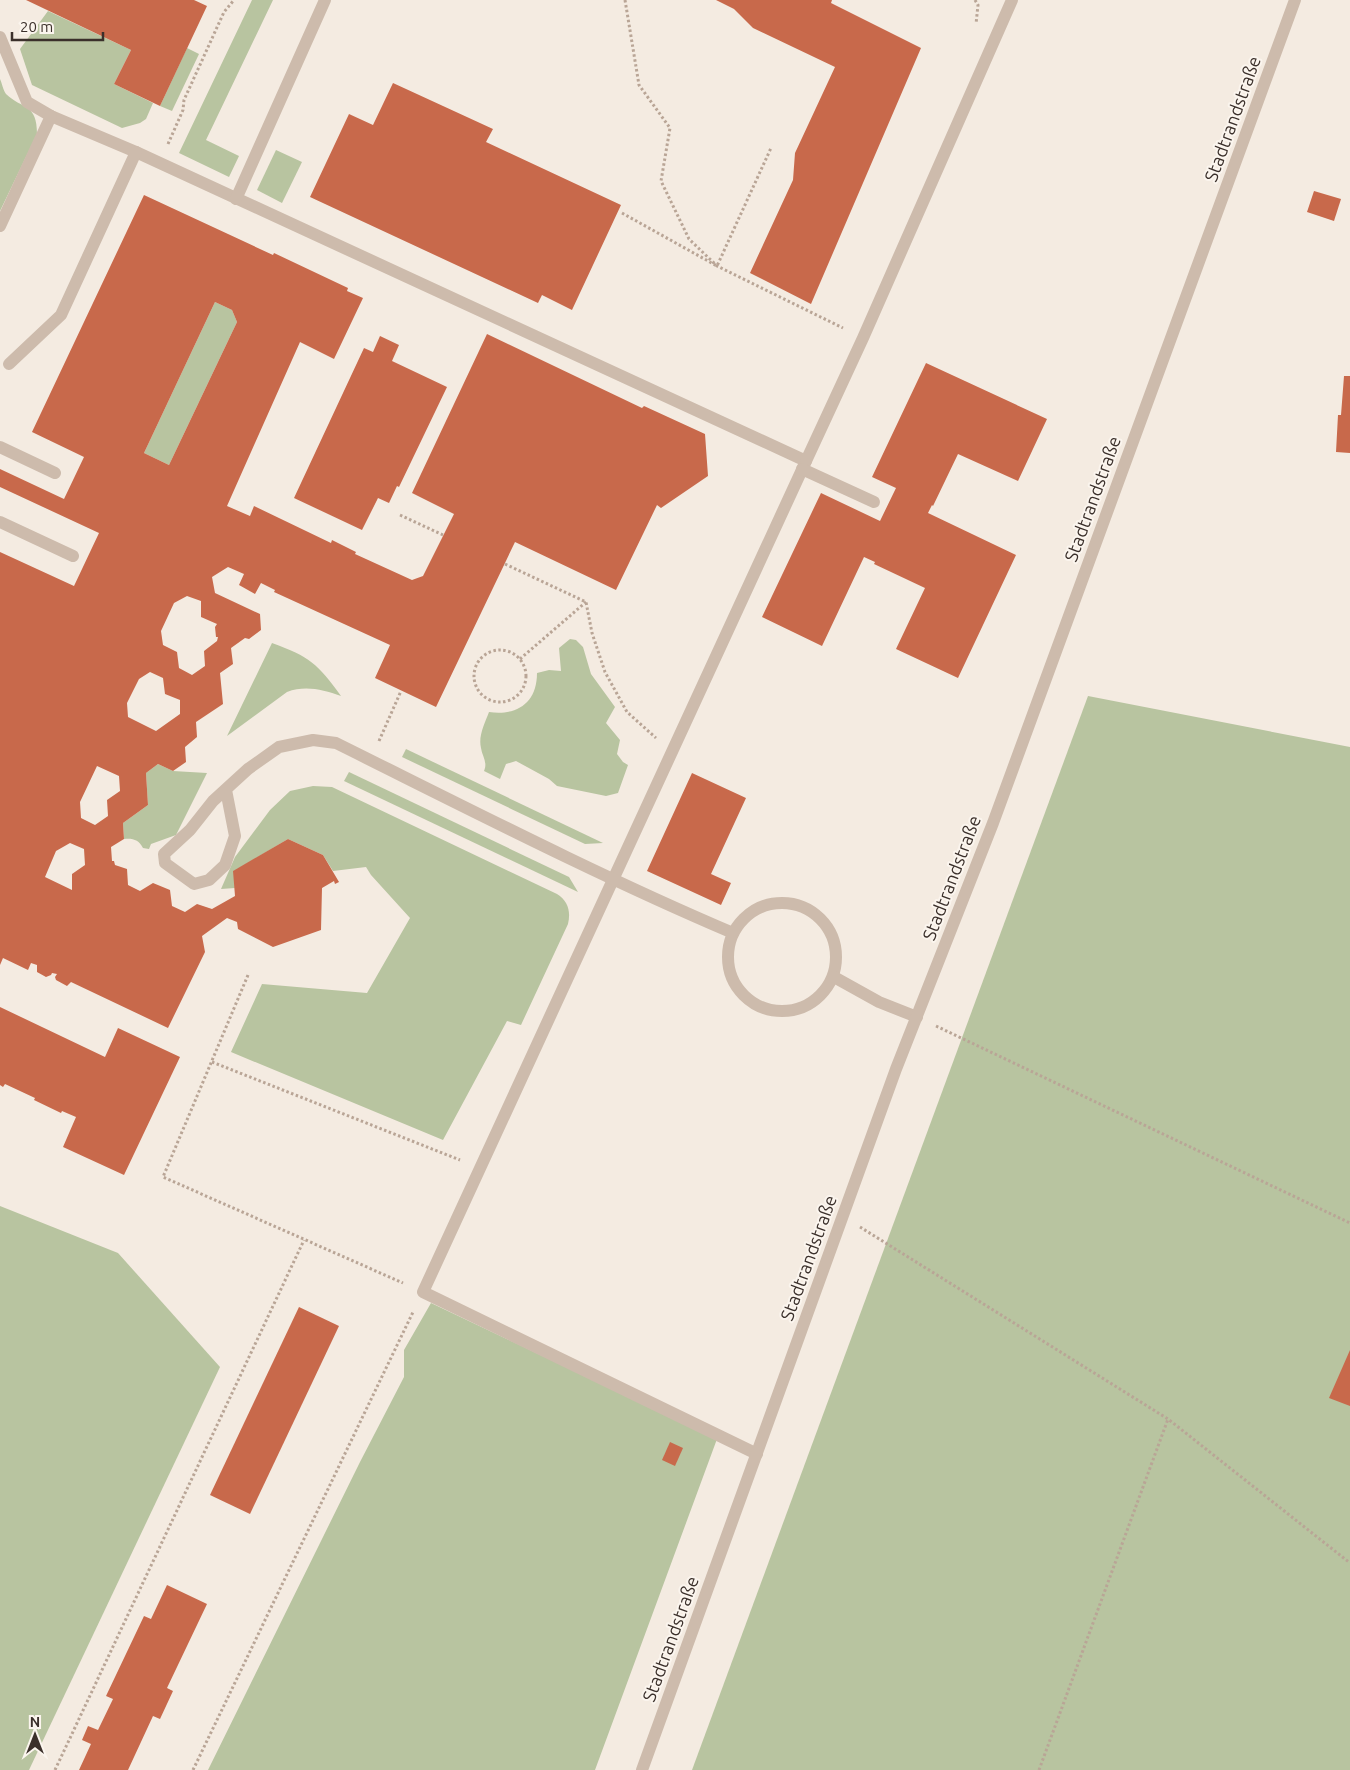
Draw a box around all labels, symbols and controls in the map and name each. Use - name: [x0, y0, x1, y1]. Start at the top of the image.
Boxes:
- scale bar: [12, 10, 104, 42]
- text: 20 m: [20, 18, 53, 35]
- street label: Stadtrandstraße: [1200, 53, 1264, 184]
- street label: Stadtrandstraße: [1060, 433, 1124, 564]
- street label: Stadtrandstraße: [918, 812, 984, 943]
- street label: Stadtrandstraße: [776, 1192, 840, 1323]
- street label: Stadtrandstraße: [638, 1573, 702, 1704]
- north arrow: [10, 1710, 60, 1760]
- text: N: [30, 1714, 40, 1730]

